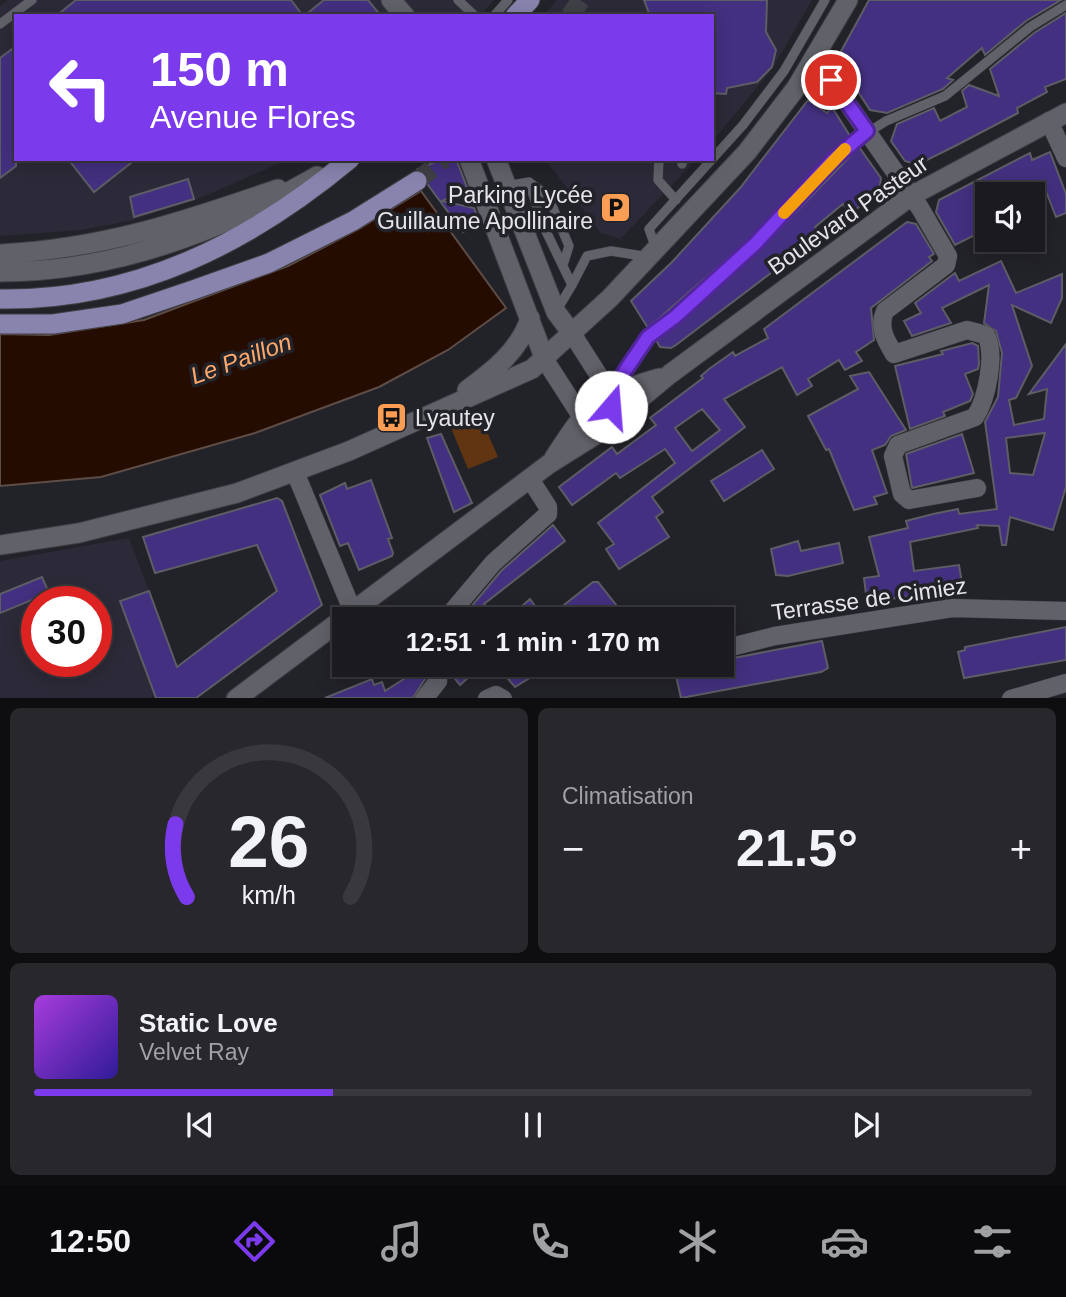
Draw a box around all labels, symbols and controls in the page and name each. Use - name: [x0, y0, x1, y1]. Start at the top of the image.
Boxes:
- icon: left: [35, 42, 126, 133]
- text: 150 m: [150, 42, 289, 96]
- pin: [801, 50, 861, 110]
- icon: arrive: [812, 61, 850, 99]
- text: Avenue Flores: [150, 99, 356, 135]
- street label: Boulevard Pasteur: [763, 150, 933, 280]
- place label: Parking Lycée Guillaume Apollinaire: [377, 182, 593, 234]
- map controls: [975, 182, 1045, 252]
- button: sound: [975, 182, 1045, 252]
- parking icon: Parking Lycée Guillaume Apollinaire: [599, 191, 633, 225]
- water label: Le Paillon: [187, 328, 295, 389]
- position arrow: [574, 370, 648, 444]
- bus stop icon: Lyautey: [375, 401, 409, 435]
- place label: Lyautey: [415, 405, 495, 431]
- street label: Terrasse de Cimiez: [770, 572, 968, 626]
- speed limit sign: 30: [21, 586, 112, 677]
- text: 12:51 · 1 min · 170 m: [406, 627, 660, 657]
- text: Climatisation: [562, 783, 694, 809]
- text: 26: [229, 801, 309, 882]
- text: 21.5°: [736, 819, 858, 877]
- text: −: [562, 828, 584, 870]
- text: +: [1010, 828, 1032, 870]
- text: km/h: [242, 880, 296, 908]
- text: Static Love: [139, 1008, 278, 1038]
- text: Velvet Ray: [139, 1039, 249, 1065]
- icon: previous: [181, 1106, 219, 1144]
- icon: pause: [514, 1106, 552, 1144]
- icon: next: [847, 1106, 885, 1144]
- icon: directions: [230, 1217, 279, 1266]
- icon: music: [377, 1217, 426, 1266]
- icon: phone: [525, 1217, 574, 1266]
- icon: climate: [673, 1217, 722, 1266]
- icon: car: [820, 1217, 869, 1266]
- icon: filters: [968, 1217, 1017, 1266]
- text: 12:50: [49, 1223, 131, 1259]

